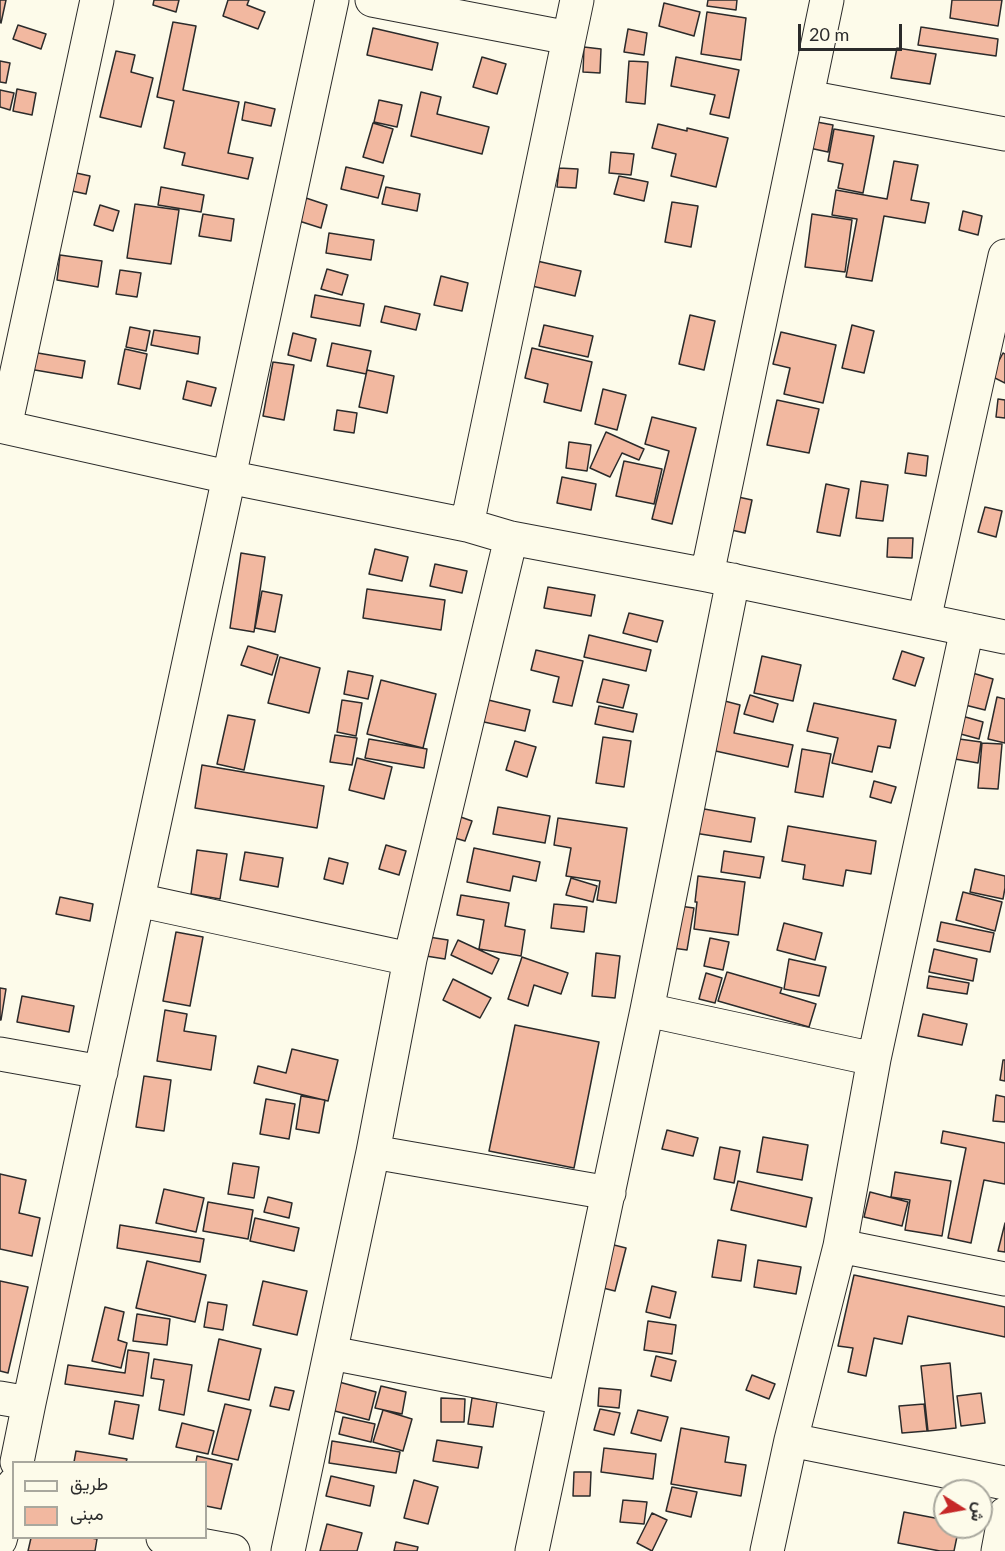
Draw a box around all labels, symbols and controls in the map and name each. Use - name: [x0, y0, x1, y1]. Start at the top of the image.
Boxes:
- scale bar: [801, 12, 904, 50]
- text: 20 m: [809, 23, 849, 45]
- legend: [12, 1461, 207, 1539]
- text: طريق: [70, 1472, 108, 1494]
- north arrow: [933, 1479, 993, 1539]
- text: ش: [968, 1501, 990, 1523]
- text: مبنى: [70, 1502, 104, 1524]

